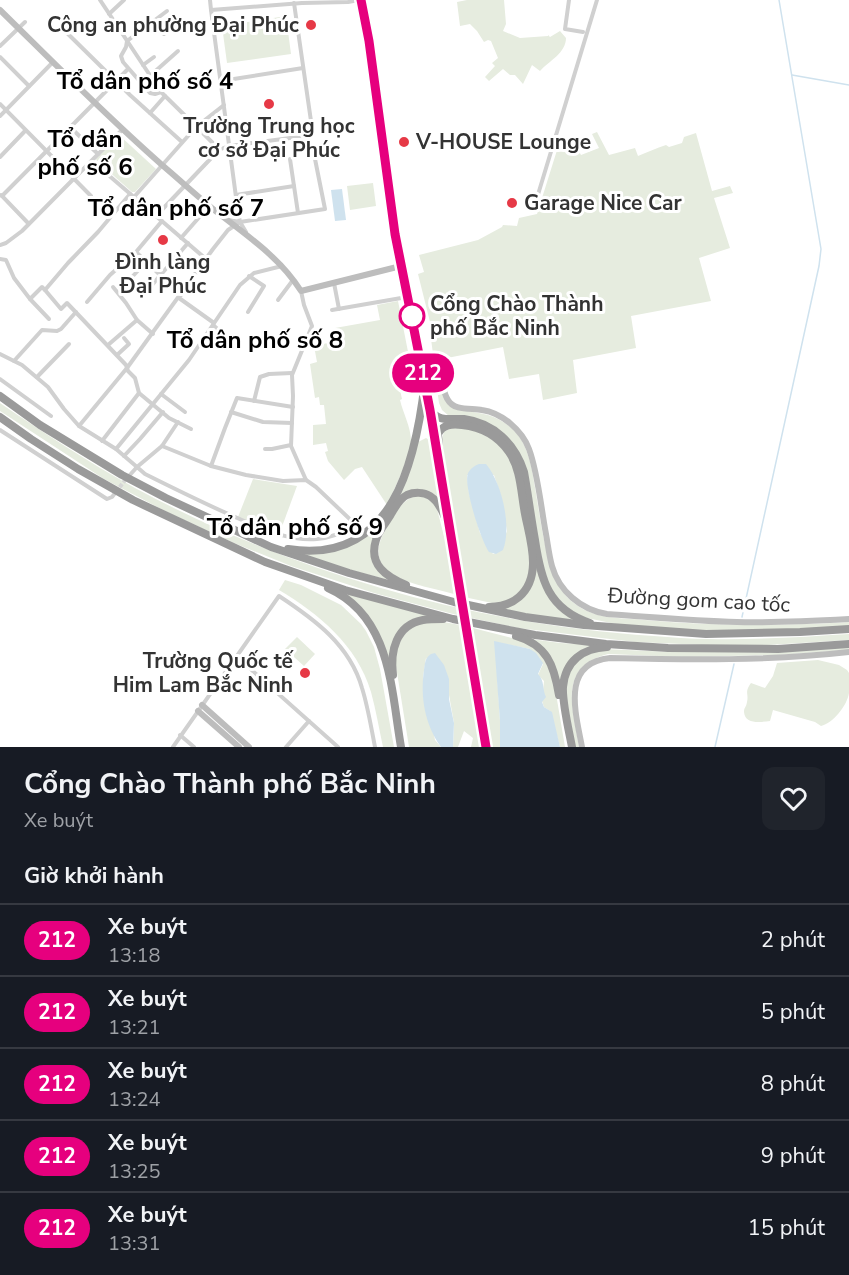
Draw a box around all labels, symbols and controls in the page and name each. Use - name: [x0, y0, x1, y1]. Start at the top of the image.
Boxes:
- place label: Công an phường Đại Phúc: [47, 11, 299, 39]
- marker: Công an phường Đại Phúc: [304, 18, 318, 32]
- district label: Tổ dân phố số 4: [57, 65, 233, 97]
- marker: Trường Trung học cơ sở Đại Phúc: [262, 97, 276, 111]
- place label: Trường Trung học cơ sở Đại Phúc: [183, 112, 355, 164]
- district label: Tổ dân phố số 6: [37, 123, 133, 183]
- place label: V-HOUSE Lounge: [415, 128, 591, 156]
- marker: V-HOUSE Lounge: [397, 135, 411, 149]
- place label: Garage Nice Car: [524, 189, 682, 217]
- district label: Tổ dân phố số 7: [88, 192, 264, 224]
- marker: Garage Nice Car: [505, 196, 519, 210]
- marker: Đình làng Đại Phúc: [156, 233, 170, 247]
- place label: Đình làng Đại Phúc: [115, 248, 210, 300]
- place label: Cổng Chào Thành phố Bắc Ninh: [430, 290, 603, 342]
- marker: Cổng Chào Thành phố Bắc Ninh: [399, 303, 425, 329]
- district label: Tổ dân phố số 8: [167, 324, 343, 356]
- line badge: 212: [388, 354, 458, 392]
- text: 212: [404, 359, 442, 387]
- district label: Tổ dân phố số 9: [207, 511, 383, 543]
- street label: Đường gom cao tốc: [606, 581, 791, 619]
- place label: Trường Quốc tế Him Lam Bắc Ninh: [113, 647, 295, 699]
- marker: Trường Quốc tế Him Lam Bắc Ninh: [298, 666, 312, 680]
- text: Cổng Chào Thành phố Bắc Ninh: [24, 765, 436, 803]
- button: heart: [762, 767, 825, 830]
- text: Xe buýt: [24, 807, 93, 834]
- text: Giờ khởi hành: [24, 861, 164, 891]
- text: Xe buýt: [108, 912, 187, 942]
- text: 2 phút: [761, 925, 825, 955]
- text: 212: [38, 926, 76, 954]
- text: 13:18: [108, 942, 161, 969]
- text: Xe buýt: [108, 984, 187, 1014]
- text: 5 phút: [761, 997, 825, 1027]
- text: 212: [38, 998, 76, 1026]
- text: 13:21: [108, 1014, 161, 1041]
- text: Xe buýt: [108, 1056, 187, 1086]
- text: 8 phút: [761, 1069, 825, 1099]
- text: 212: [38, 1070, 76, 1098]
- text: 13:24: [108, 1086, 161, 1113]
- text: Xe buýt: [108, 1128, 187, 1158]
- text: 9 phút: [761, 1141, 825, 1171]
- text: 212: [38, 1142, 76, 1170]
- text: 13:25: [108, 1158, 161, 1185]
- text: Xe buýt: [108, 1200, 187, 1230]
- text: 15 phút: [748, 1213, 825, 1243]
- text: 212: [38, 1214, 76, 1242]
- text: 13:31: [108, 1230, 161, 1257]

